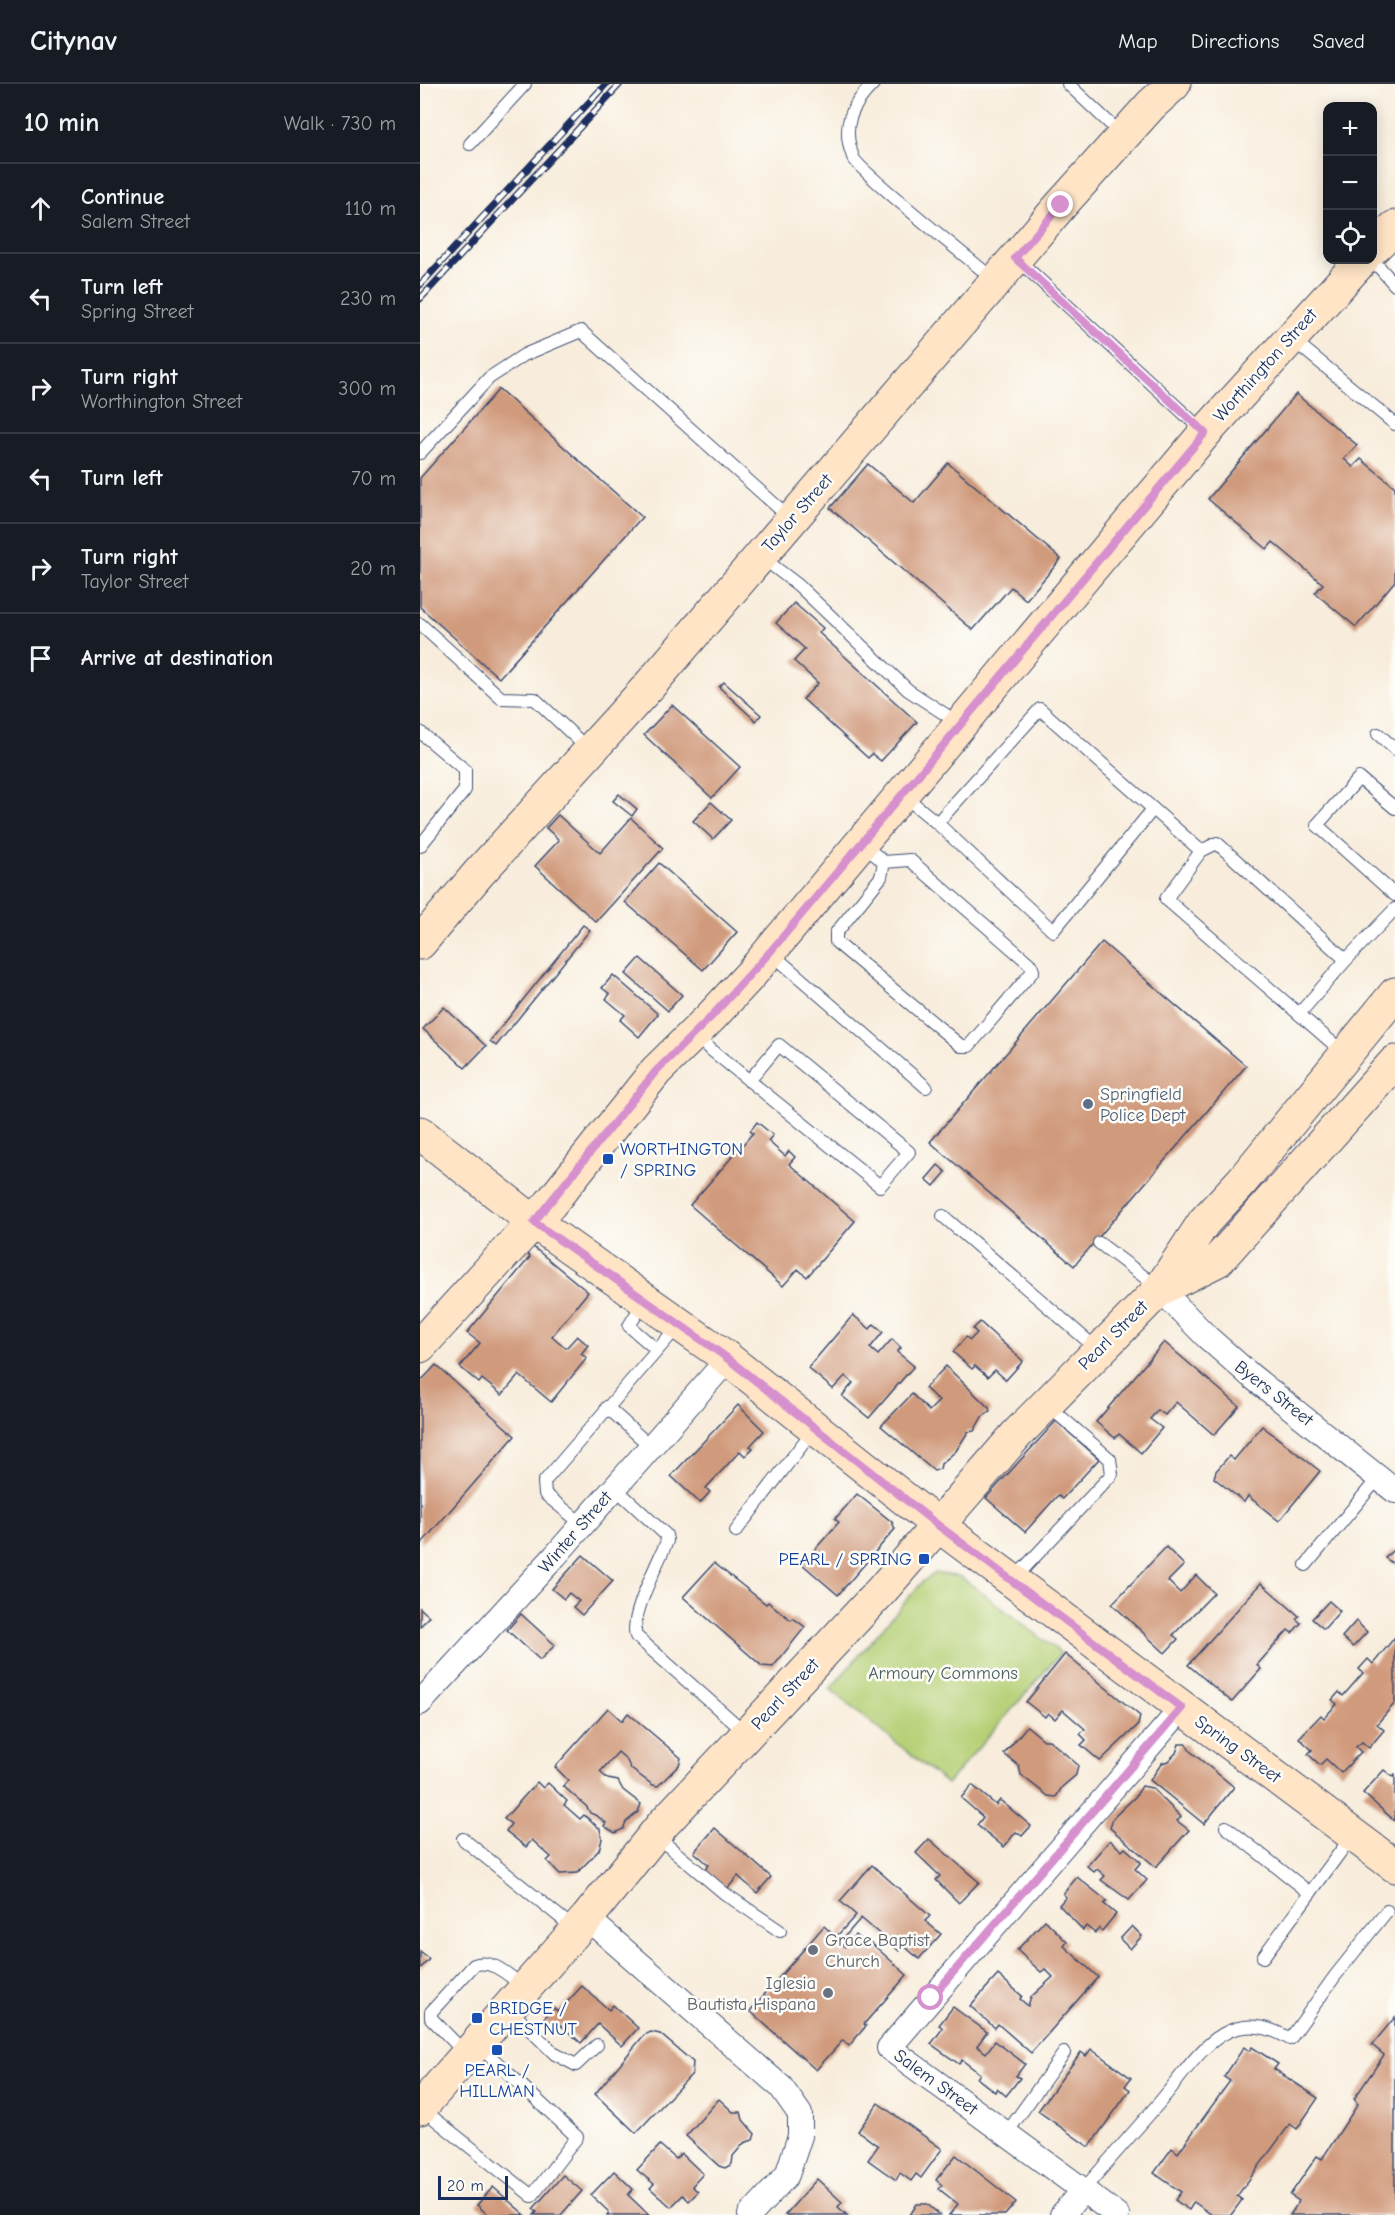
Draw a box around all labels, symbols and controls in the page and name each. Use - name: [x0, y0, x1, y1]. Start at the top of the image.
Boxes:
- text: Citynav: [30, 25, 117, 57]
- text: Map: [1118, 29, 1158, 53]
- text: Directions: [1191, 29, 1280, 53]
- text: Saved: [1313, 29, 1365, 53]
- map controls: [1323, 102, 1377, 264]
- button: +: [1323, 102, 1377, 156]
- text: 10 min: [24, 108, 99, 138]
- text: Walk · 730 m: [284, 112, 396, 135]
- button: −: [1323, 156, 1377, 210]
- text: Continue: [81, 184, 164, 210]
- route end: [1047, 191, 1073, 217]
- icon: ahead: [24, 192, 57, 225]
- text: 110 m: [345, 197, 396, 220]
- text: Salem Street: [81, 210, 190, 233]
- button: locate: [1323, 210, 1377, 264]
- text: Turn left: [81, 274, 163, 300]
- icon: left: [24, 282, 57, 315]
- text: 230 m: [340, 287, 396, 310]
- text: Spring Street: [81, 300, 194, 323]
- street label: Worthington Street: [1209, 304, 1322, 426]
- text: Turn right: [81, 364, 178, 390]
- icon: right: [24, 372, 57, 405]
- text: 300 m: [338, 377, 396, 400]
- text: Worthington Street: [81, 390, 242, 413]
- icon: left: [24, 462, 57, 495]
- text: Turn left: [81, 465, 163, 491]
- text: 70 m: [351, 467, 396, 490]
- street label: Taylor Street: [758, 469, 838, 557]
- text: Turn right: [81, 544, 178, 570]
- icon: right: [24, 552, 57, 585]
- text: 20 m: [350, 557, 396, 580]
- text: Taylor Street: [81, 570, 189, 593]
- icon: arrive: [24, 642, 57, 675]
- text: Arrive at destination: [81, 645, 273, 671]
- place label: Springfield Police Dept: [1100, 1084, 1186, 1126]
- marker: Springfield Police Dept: [1081, 1097, 1095, 1111]
- place label: WORTHINGTON / SPRING: [620, 1139, 743, 1181]
- marker: WORTHINGTON / SPRING: [601, 1152, 615, 1166]
- street label: Pearl Street: [1074, 1296, 1153, 1375]
- street label: Byers Street: [1230, 1356, 1318, 1431]
- street label: Winter Street: [534, 1486, 617, 1578]
- place label: PEARL / SPRING: [778, 1549, 912, 1570]
- marker: PEARL / SPRING: [917, 1552, 931, 1566]
- street label: Pearl Street: [747, 1654, 824, 1734]
- park label: Armoury Commons: [868, 1663, 1018, 1684]
- street label: Spring Street: [1191, 1711, 1286, 1788]
- place label: Grace Baptist Church: [825, 1930, 930, 1972]
- marker: Grace Baptist Church: [806, 1943, 820, 1957]
- place label: Iglesia Bautista Hispana: [687, 1973, 816, 2015]
- route start: [917, 1984, 943, 2010]
- marker: Iglesia Bautista Hispana: [821, 1986, 835, 2000]
- place label: BRIDGE / CHESTNUT: [489, 1998, 578, 2040]
- marker: BRIDGE / CHESTNUT: [470, 2011, 484, 2025]
- marker: PEARL / HILLMAN: [490, 2043, 504, 2057]
- street label: Salem Street: [890, 2045, 982, 2120]
- place label: PEARL / HILLMAN: [459, 2060, 535, 2102]
- scale bar: [438, 2173, 508, 2200]
- text: 20 m: [447, 2177, 484, 2195]

